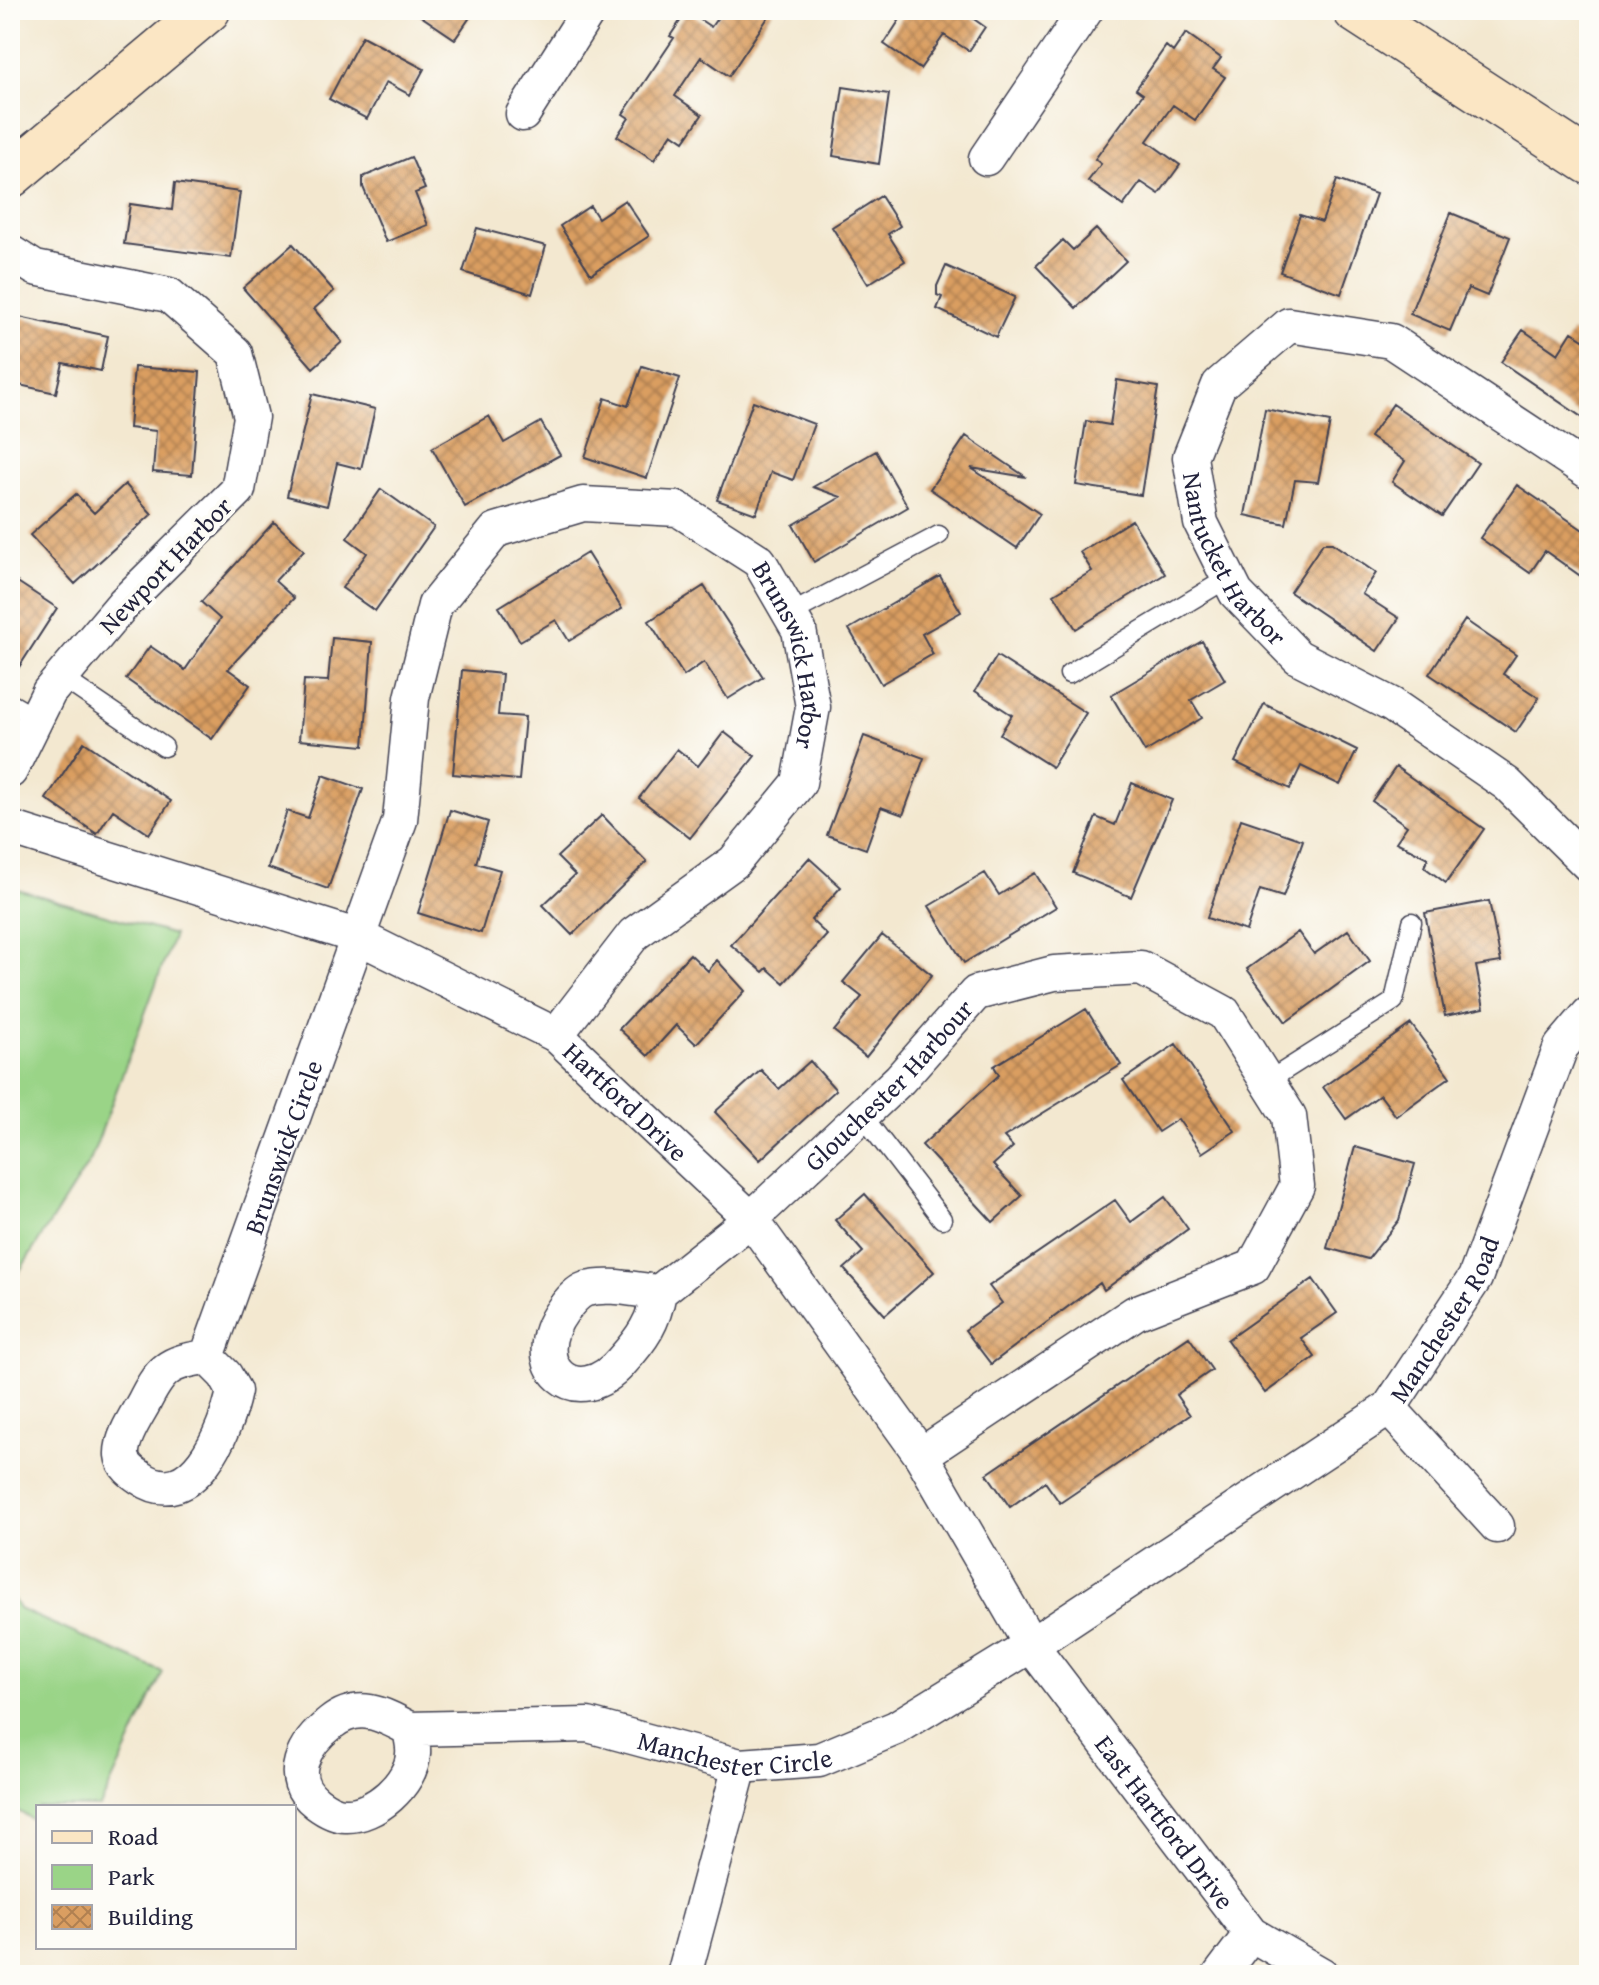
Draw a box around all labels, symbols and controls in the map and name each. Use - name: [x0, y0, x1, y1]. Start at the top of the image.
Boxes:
- street label: Nantucket Harbor: [1173, 469, 1296, 654]
- street label: Newport Harbor: [89, 487, 241, 643]
- street label: Brunswick Harbor: [743, 553, 833, 753]
- street label: Glouchester Harbour: [795, 990, 982, 1180]
- street label: Hartford Drive: [555, 1032, 697, 1170]
- street label: Brunswick Circle: [233, 1054, 332, 1239]
- street label: Manchester Road: [1379, 1230, 1508, 1410]
- street label: Manchester Circle: [634, 1720, 838, 1785]
- street label: East Hartford Drive: [1086, 1726, 1245, 1917]
- legend: [36, 1805, 296, 1949]
- text: Road: [108, 1819, 158, 1854]
- text: Park: [108, 1859, 155, 1894]
- text: Building: [108, 1899, 193, 1934]

